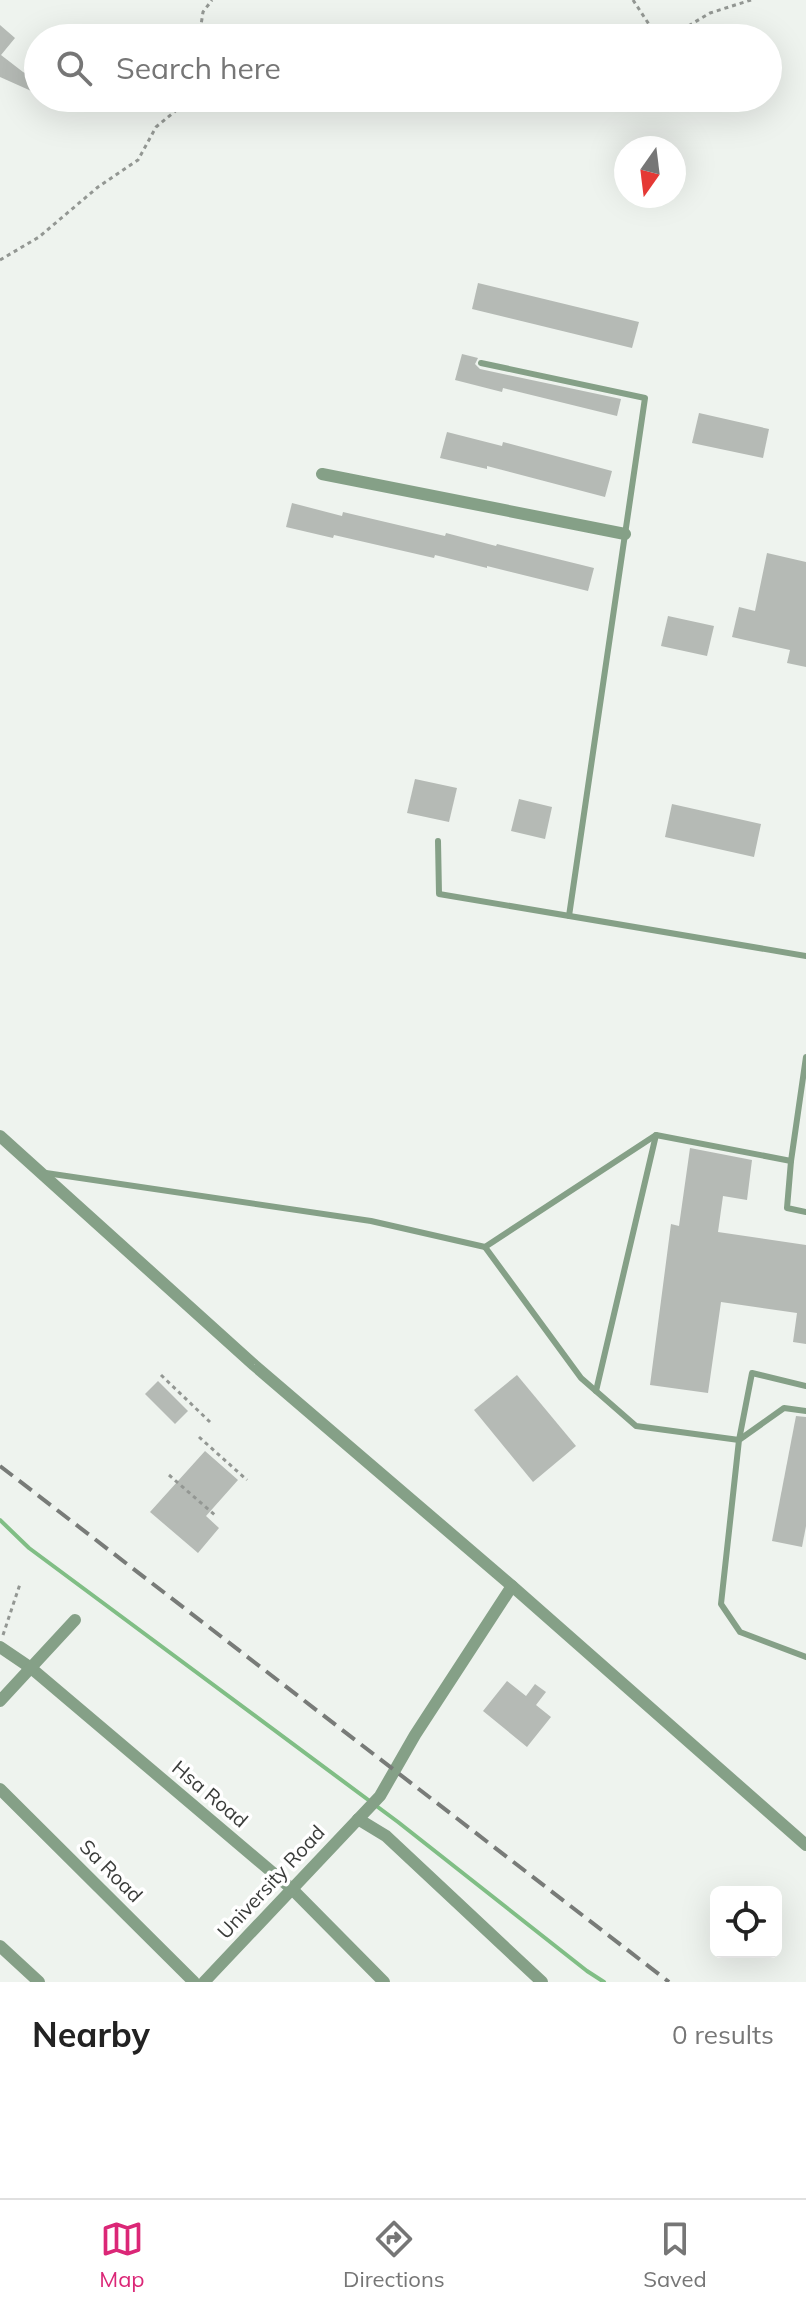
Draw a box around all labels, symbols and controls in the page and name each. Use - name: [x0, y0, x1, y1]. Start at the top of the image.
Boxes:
- search box: [24, 24, 782, 112]
- icon: search: [52, 46, 96, 90]
- text: Search here: [116, 49, 281, 87]
- north arrow: [614, 136, 686, 208]
- street label: Hsa Road: [167, 1755, 253, 1833]
- street label: University Road: [212, 1820, 330, 1944]
- street label: Sa Road: [75, 1834, 148, 1907]
- map controls: [710, 1886, 782, 1958]
- button: locate: [710, 1886, 782, 1958]
- text: Nearby: [32, 2013, 150, 2056]
- text: 0 results: [672, 2018, 774, 2051]
- tab: Map: [99, 2217, 145, 2293]
- tab: Directions: [343, 2217, 445, 2293]
- tab: Saved: [643, 2217, 707, 2293]

